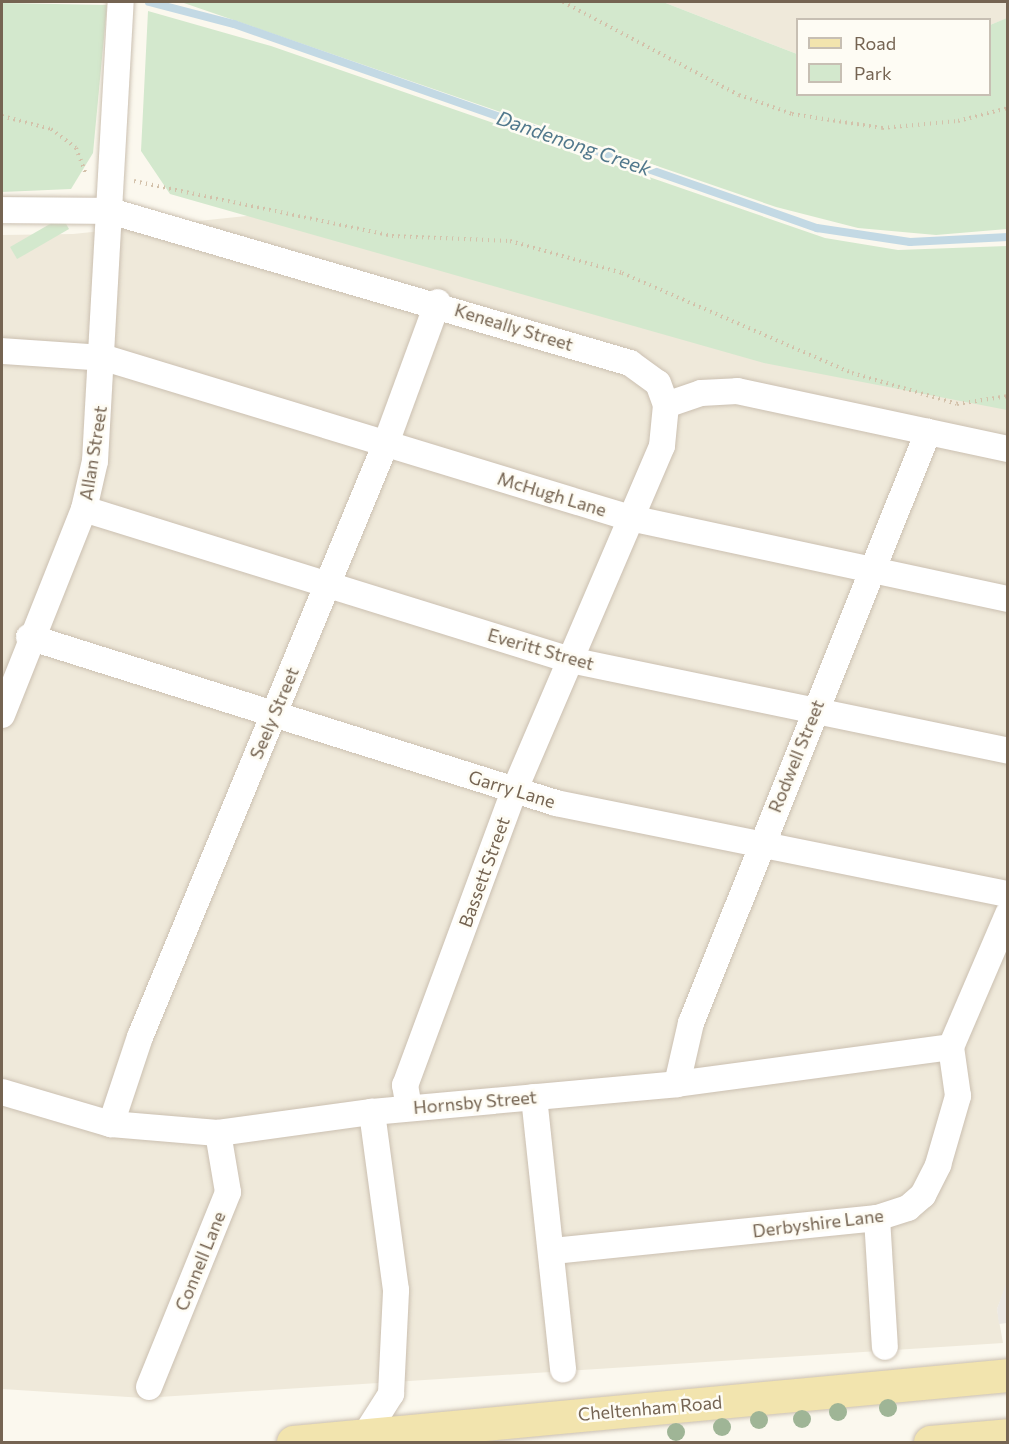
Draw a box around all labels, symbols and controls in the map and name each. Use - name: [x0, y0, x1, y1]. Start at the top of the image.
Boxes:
- legend: [796, 18, 991, 96]
- text: Road: [854, 32, 896, 54]
- text: Park: [854, 62, 892, 84]
- water label: Dandenong Creek: [494, 105, 654, 181]
- street label: Keneally Street: [452, 299, 576, 355]
- street label: Allan Street: [75, 404, 111, 502]
- street label: McHugh Lane: [495, 467, 609, 521]
- street label: Everitt Street: [485, 623, 597, 675]
- street label: Seely Street: [245, 664, 303, 762]
- street label: Rodwell Street: [764, 696, 828, 816]
- street label: Garry Lane: [466, 766, 558, 812]
- street label: Bassett Street: [454, 814, 514, 930]
- street label: Hornsby Street: [412, 1086, 538, 1118]
- street label: Derbyshire Lane: [751, 1204, 885, 1242]
- street label: Connell Lane: [170, 1208, 230, 1314]
- street label: Cheltenham Road: [577, 1391, 723, 1425]

